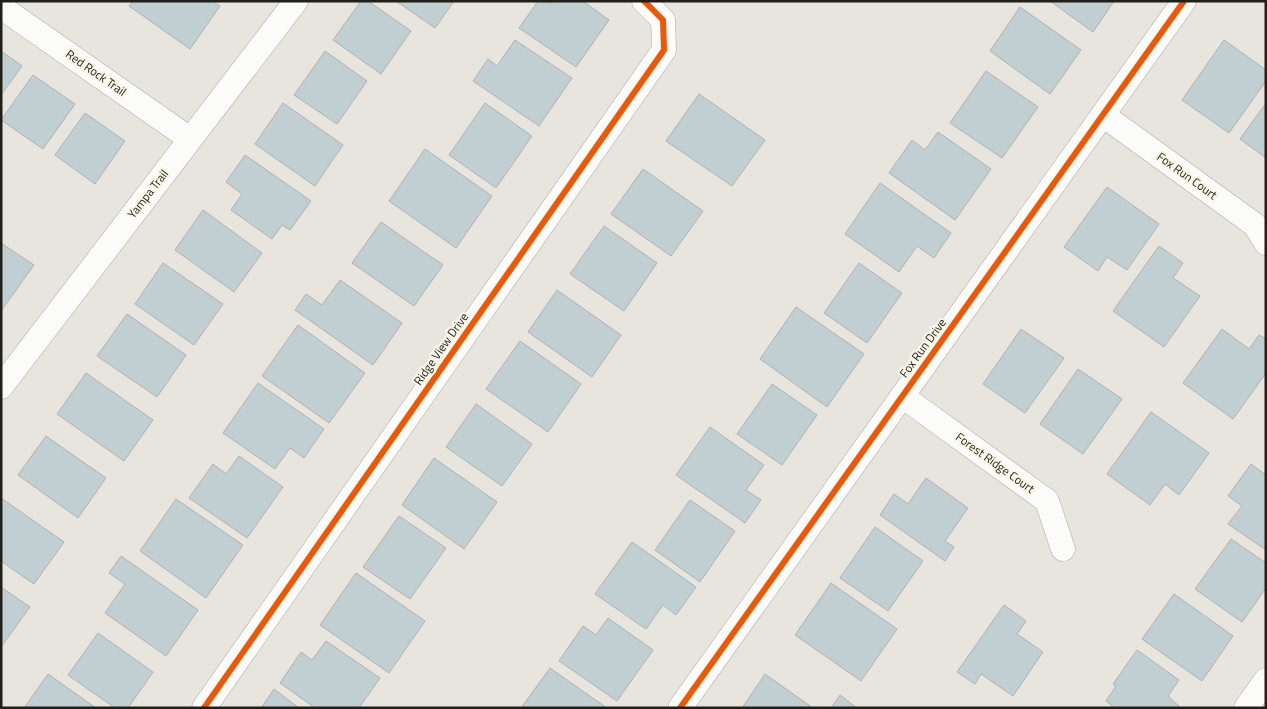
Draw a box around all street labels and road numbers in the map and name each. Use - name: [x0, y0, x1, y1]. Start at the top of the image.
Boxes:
- street label: Red Rock Trail: [62, 45, 131, 101]
- street label: Fox Run Court: [1153, 147, 1222, 205]
- street label: Yampa Trail: [122, 165, 173, 222]
- street label: Ridge View Drive: [408, 308, 473, 389]
- street label: Fox Run Drive: [895, 314, 951, 381]
- street label: Forest Ridge Court: [952, 427, 1039, 498]

